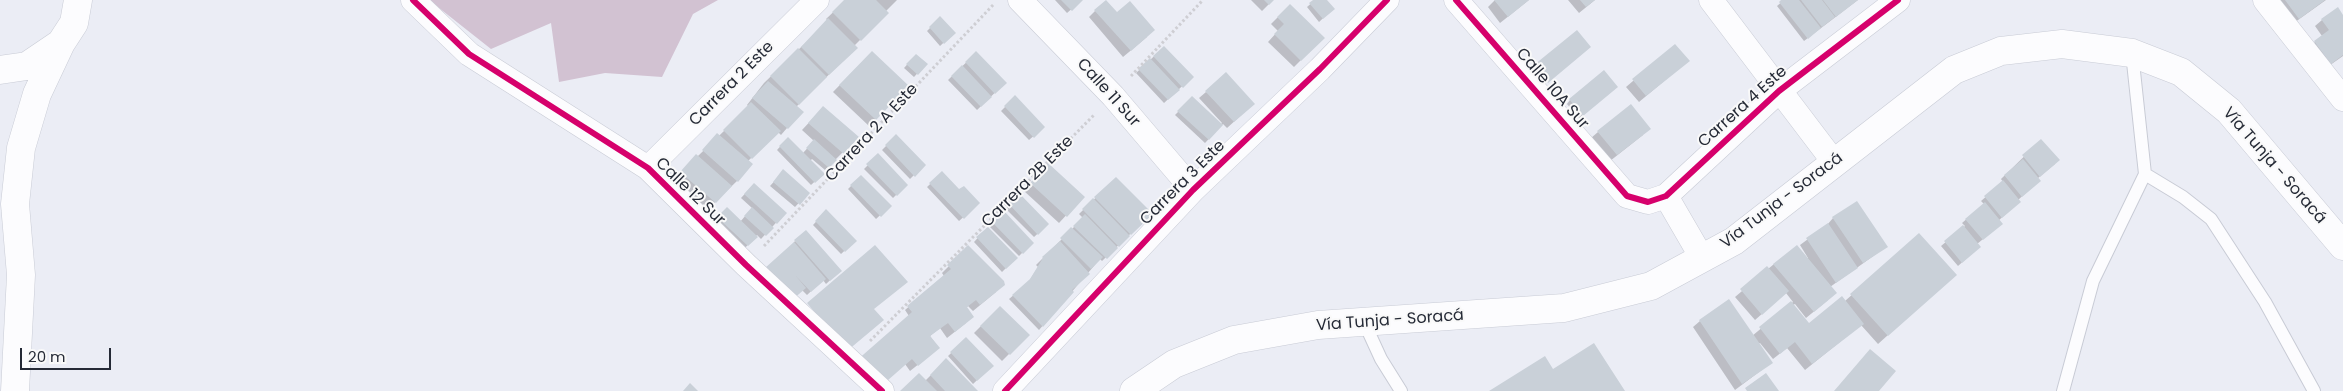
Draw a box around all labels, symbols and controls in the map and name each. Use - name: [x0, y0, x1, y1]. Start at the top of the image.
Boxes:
- street label: Carrera 2 Este: [686, 38, 778, 130]
- street label: Calle 10A Sur: [1512, 45, 1592, 133]
- street label: Calle 11 Sur: [1072, 55, 1144, 131]
- street label: Carrera 4 Este: [1695, 62, 1791, 152]
- street label: Carrera 2 A Este: [822, 80, 922, 186]
- street label: Vía Tunja - Soracá: [2218, 104, 2330, 228]
- street label: Carrera 2B Este: [978, 132, 1078, 232]
- street label: Carrera 3 Este: [1137, 137, 1229, 229]
- street label: Vía Tunja - Soracá: [1717, 149, 1847, 253]
- street label: Calle 12 Sur: [651, 154, 729, 230]
- street label: Vía Tunja - Soracá: [1315, 306, 1465, 336]
- scale bar: [22, 338, 114, 370]
- text: 20 m: [28, 346, 66, 367]

